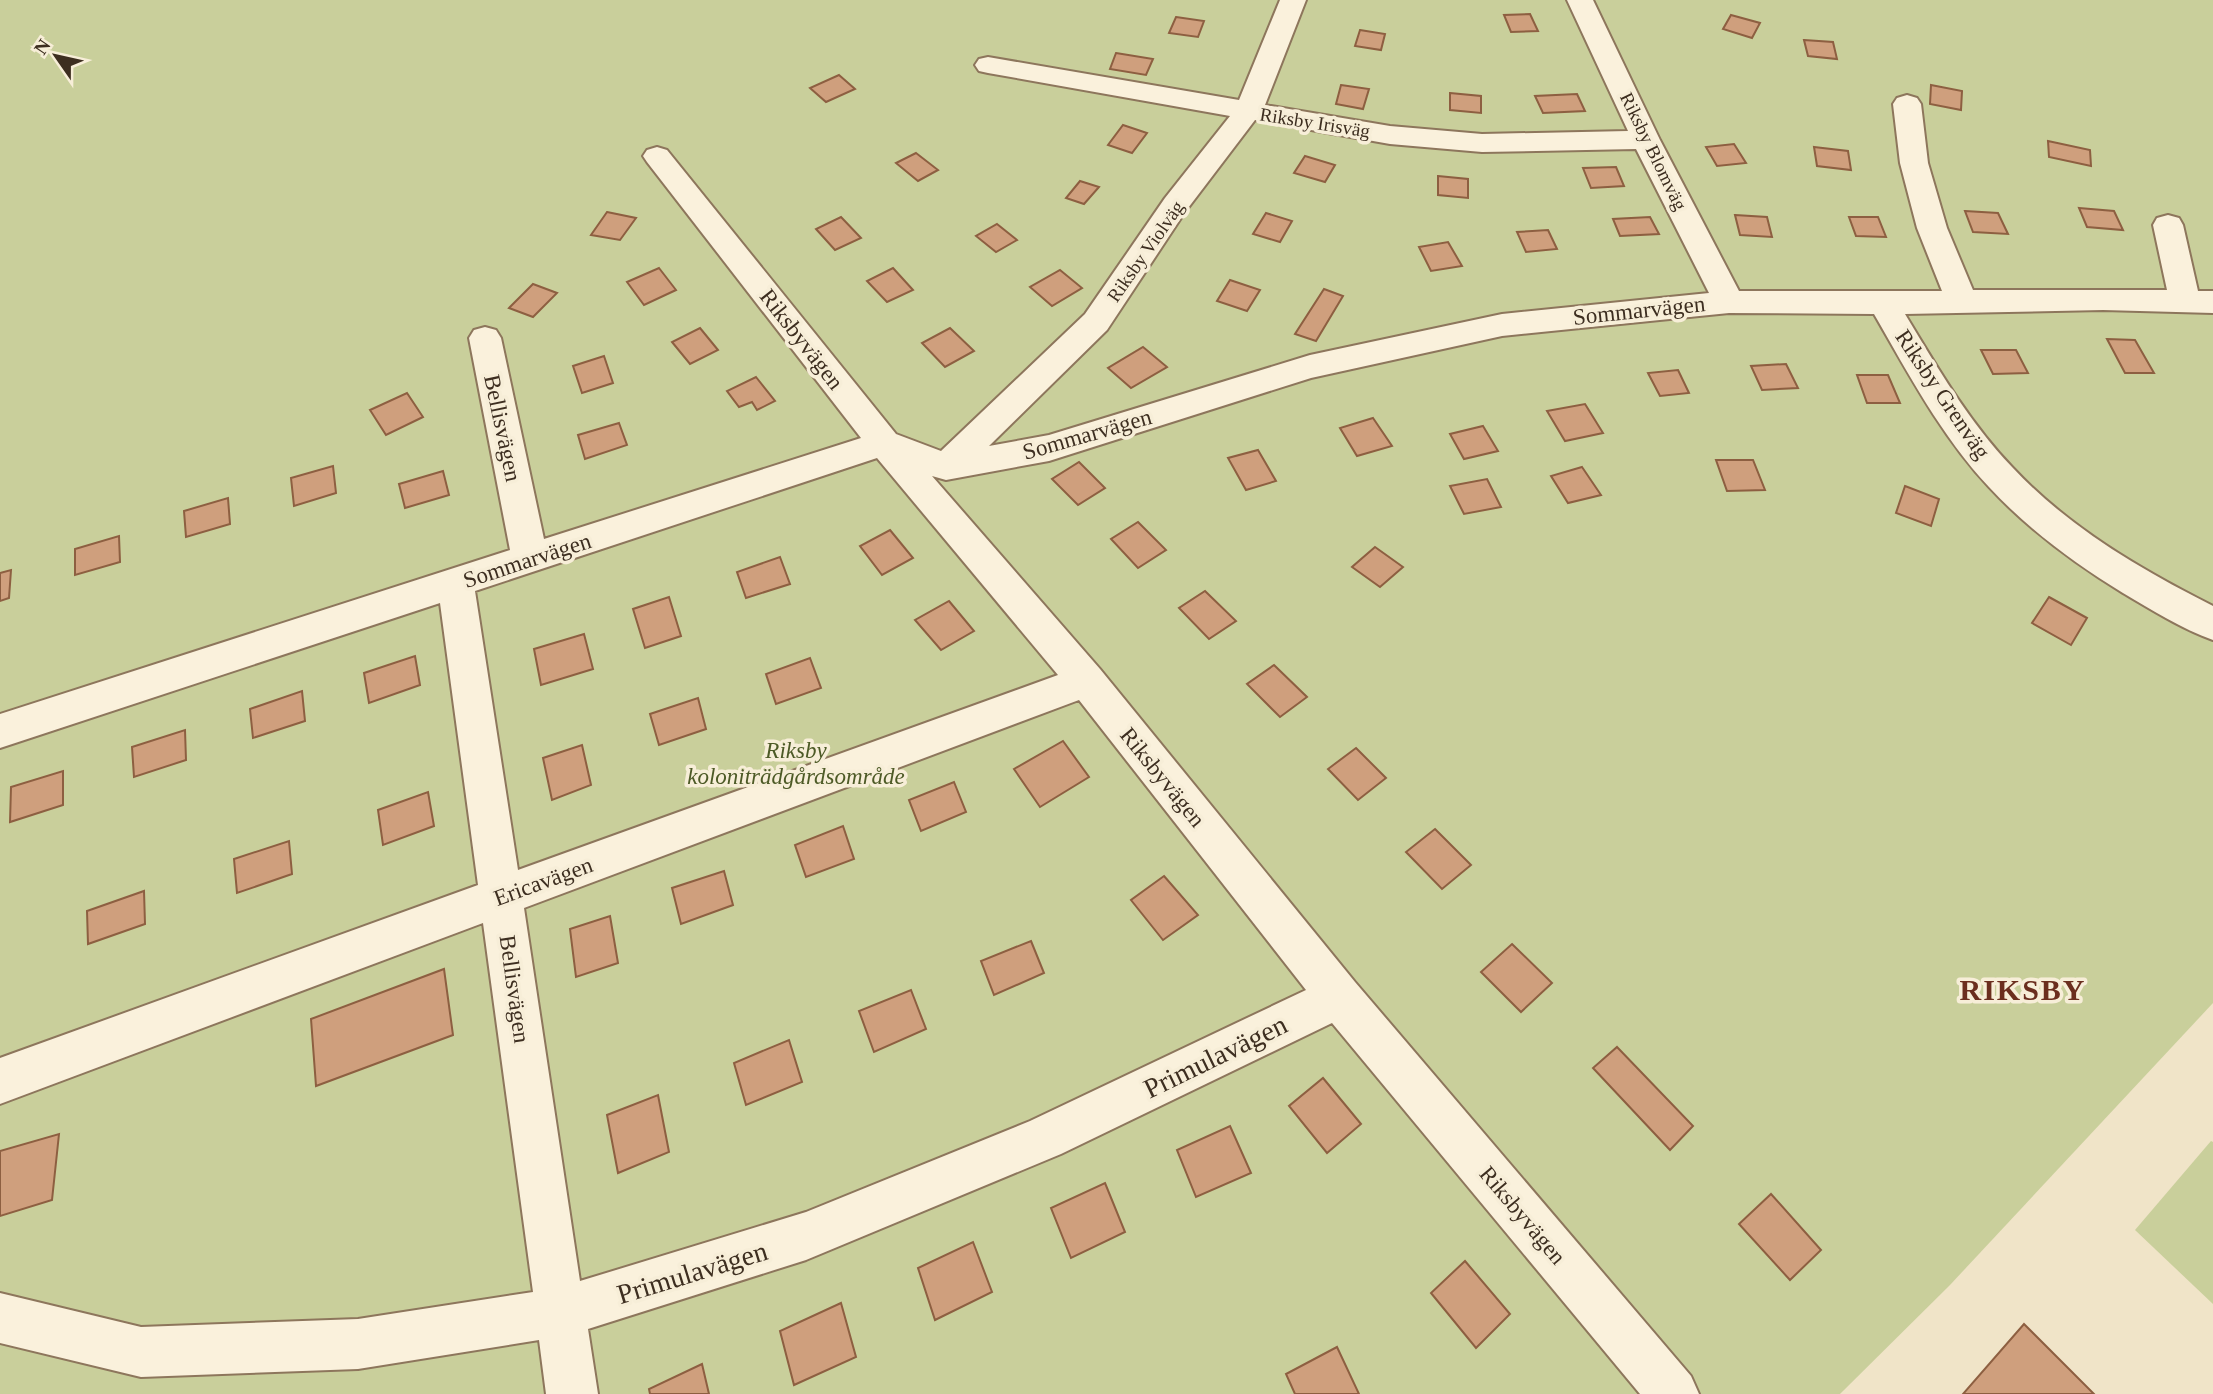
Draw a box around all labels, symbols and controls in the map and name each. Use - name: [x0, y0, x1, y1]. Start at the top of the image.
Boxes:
- north arrow: [21, 21, 91, 91]
- text: N: [30, 35, 55, 58]
- street label: Riksby Blomväg: [1616, 89, 1691, 214]
- street label: Riksby Irisväg: [1258, 103, 1372, 142]
- street label: Riksby Violväg: [1103, 196, 1188, 306]
- street label: Riksbyvägen: [755, 284, 849, 395]
- street label: Sommarvägen: [1572, 291, 1707, 330]
- street label: Riksby Grenväg: [1890, 325, 1995, 464]
- street label: Bellisvägen: [479, 372, 526, 484]
- street label: Sommarvägen: [1020, 404, 1155, 465]
- street label: Sommarvägen: [460, 528, 595, 593]
- street label: Riksbyvägen: [1115, 723, 1210, 832]
- park label: Riksby koloniträdgårdsområde: [687, 738, 905, 789]
- street label: Ericavägen: [490, 852, 597, 911]
- street label: Bellisvägen: [495, 934, 535, 1045]
- district label: RIKSBY: [1959, 973, 2087, 1006]
- street label: Primulavägen: [1139, 1008, 1292, 1104]
- street label: Riksbyvägen: [1474, 1161, 1571, 1270]
- street label: Primulavägen: [613, 1235, 771, 1310]

